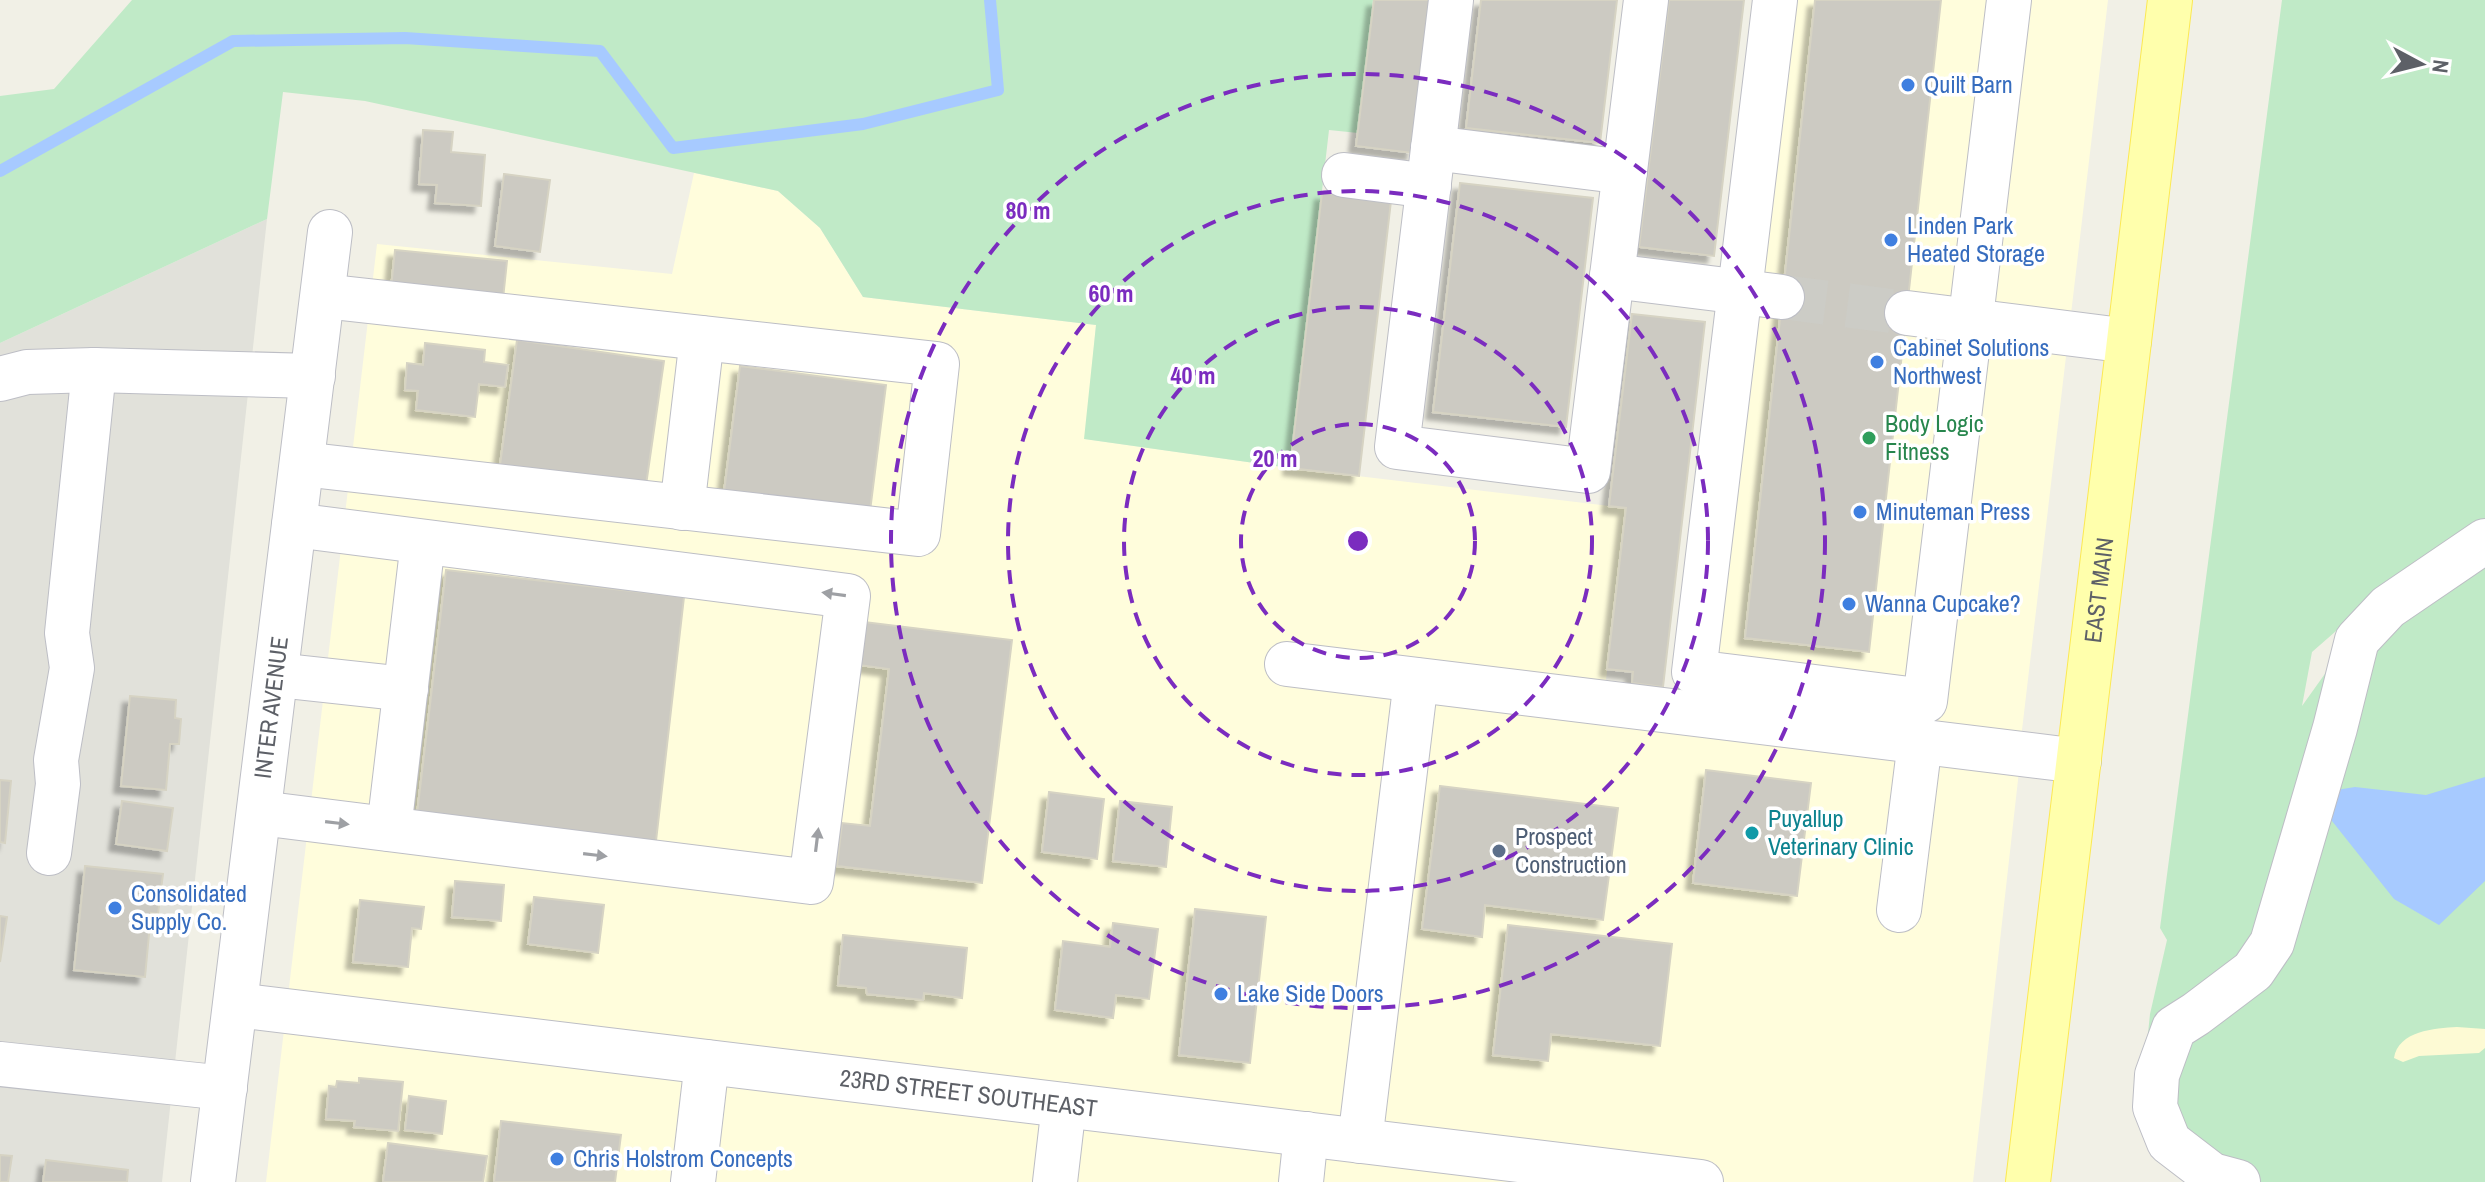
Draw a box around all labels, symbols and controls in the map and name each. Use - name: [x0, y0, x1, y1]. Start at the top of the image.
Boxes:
- north arrow: [2381, 24, 2461, 104]
- text: N: [2425, 58, 2457, 75]
- place label: Quilt Barn: [1924, 68, 2013, 100]
- marker: Quilt Barn: [1899, 76, 1917, 94]
- text: 80 m: [1006, 194, 1050, 226]
- place label: Linden Park Heated Storage: [1907, 209, 2045, 269]
- marker: Linden Park Heated Storage: [1882, 231, 1900, 249]
- text: 60 m: [1089, 277, 1133, 309]
- place label: Cabinet Solutions Northwest: [1893, 331, 2049, 391]
- marker: Cabinet Solutions Northwest: [1868, 353, 1886, 371]
- text: 40 m: [1171, 359, 1215, 391]
- place label: Body Logic Fitness: [1885, 407, 1984, 467]
- marker: Body Logic Fitness: [1860, 429, 1878, 447]
- text: 20 m: [1253, 442, 1297, 474]
- place label: Minuteman Press: [1876, 495, 2030, 527]
- marker: Minuteman Press: [1851, 503, 1869, 521]
- centre of rings: [1344, 527, 1372, 555]
- street label: EAST MAIN: [2076, 536, 2120, 645]
- place label: Wanna Cupcake?: [1865, 587, 2021, 619]
- one-way arrow: [821, 588, 846, 601]
- marker: Wanna Cupcake?: [1840, 595, 1858, 613]
- street label: INTER AVENUE: [246, 635, 295, 780]
- place label: Puyallup Veterinary Clinic: [1768, 802, 1914, 862]
- one-way arrow: [325, 816, 350, 829]
- place label: Prospect Construction: [1515, 820, 1627, 880]
- marker: Puyallup Veterinary Clinic: [1743, 824, 1761, 842]
- one-way arrow: [810, 828, 823, 853]
- marker: Prospect Construction: [1490, 842, 1508, 860]
- one-way arrow: [583, 849, 608, 862]
- place label: Consolidated Supply Co.: [131, 877, 247, 937]
- marker: Consolidated Supply Co.: [106, 899, 124, 917]
- place label: Lake Side Doors: [1237, 977, 1384, 1009]
- marker: Lake Side Doors: [1212, 985, 1230, 1003]
- street label: 23RD STREET SOUTHEAST: [838, 1061, 1099, 1124]
- place label: Chris Holstrom Concepts: [573, 1142, 793, 1174]
- marker: Chris Holstrom Concepts: [548, 1150, 566, 1168]

